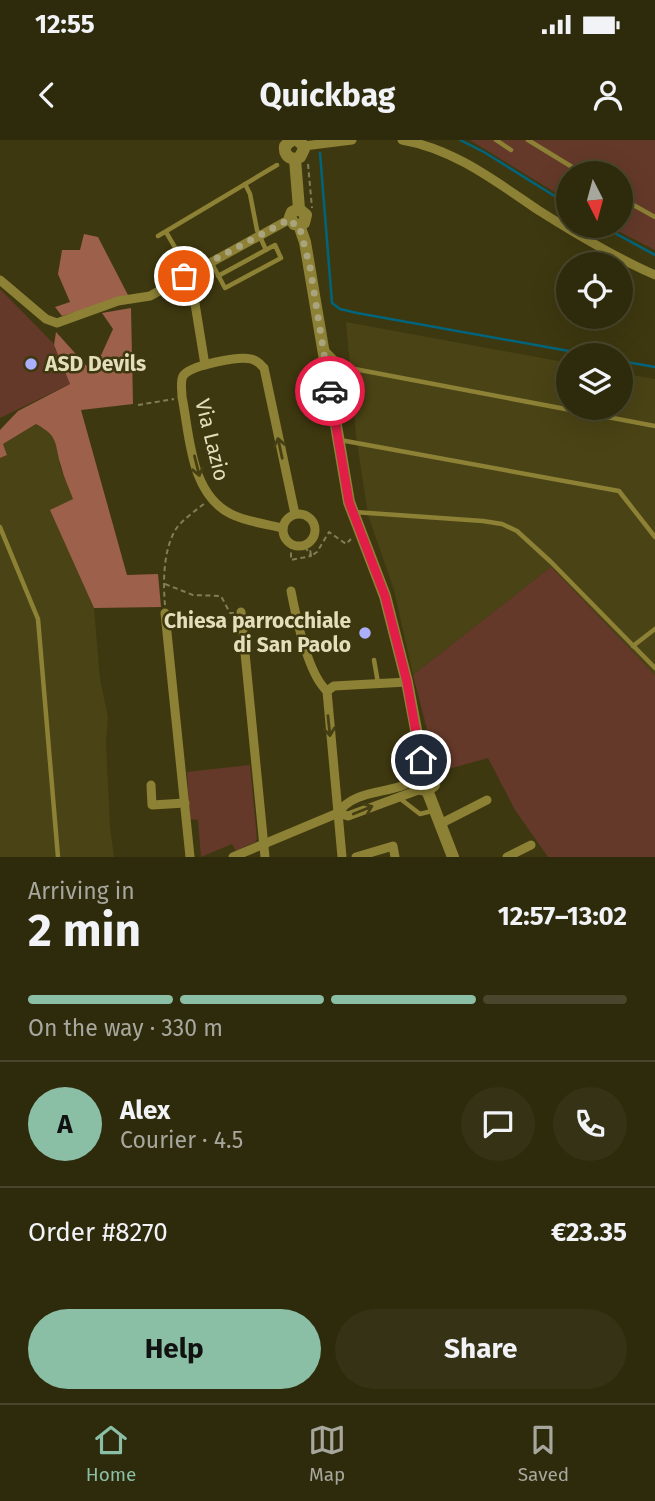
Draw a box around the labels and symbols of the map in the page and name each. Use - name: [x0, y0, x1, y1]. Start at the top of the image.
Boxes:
- north arrow: [556, 161, 634, 238]
- pin: [154, 246, 214, 306]
- place label: ASD Devils: [44, 351, 146, 377]
- marker: ASD Devils: [23, 356, 39, 372]
- courier: [295, 356, 365, 426]
- street label: Via Lazio: [189, 396, 235, 484]
- one-way arrow: [272, 437, 286, 460]
- one-way arrow: [191, 454, 204, 477]
- place label: Chiesa parrocchiale di San Paolo: [164, 608, 351, 658]
- marker: Chiesa parrocchiale di San Paolo: [357, 625, 373, 641]
- one-way arrow: [323, 714, 336, 737]
- pin: [391, 730, 451, 790]
- one-way arrow: [352, 802, 374, 815]

